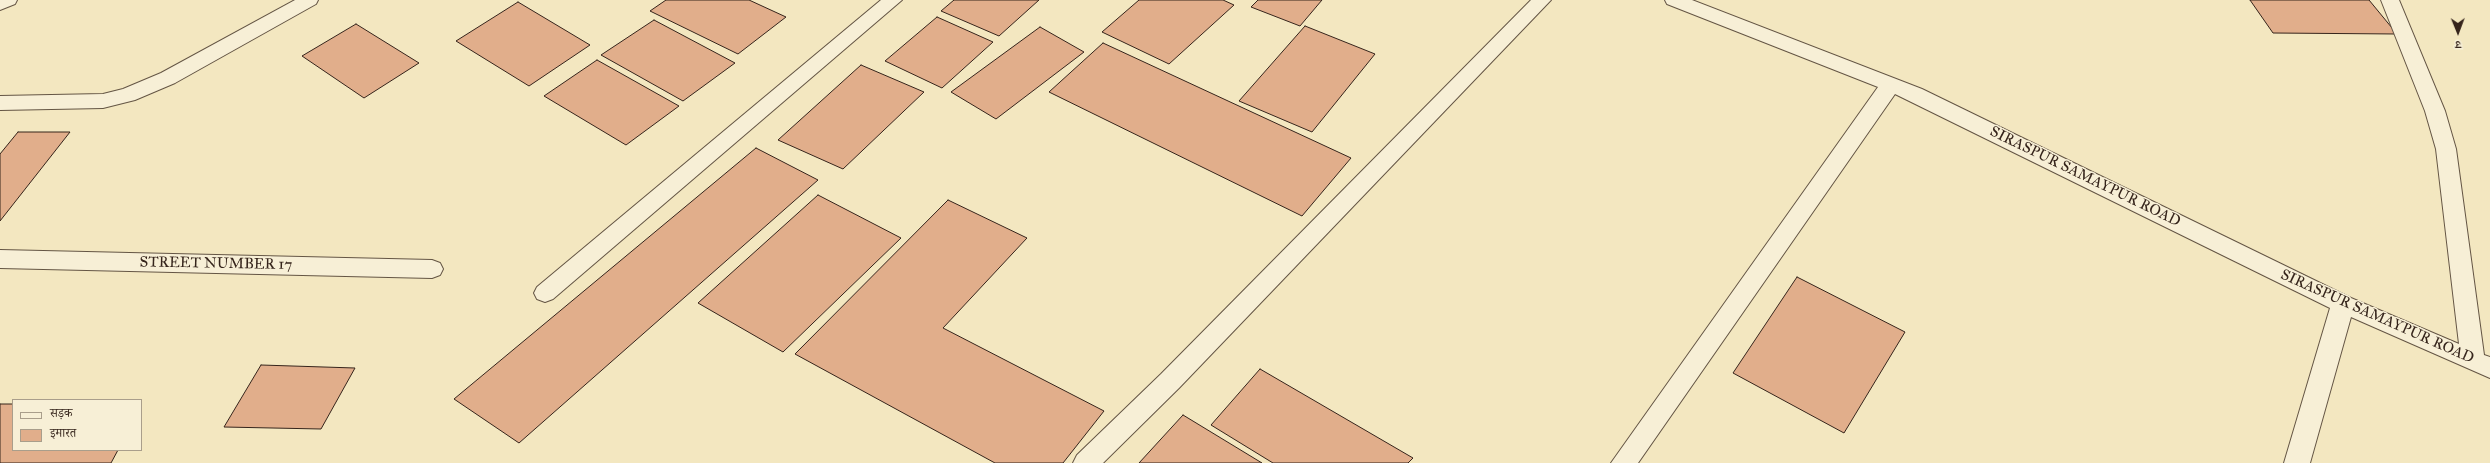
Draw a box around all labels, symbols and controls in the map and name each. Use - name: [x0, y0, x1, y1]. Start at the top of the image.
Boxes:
- north arrow: [2438, 12, 2478, 52]
- text: उ: [2455, 38, 2461, 51]
- street label: SIRASPUR SAMAYPUR ROAD: [1987, 123, 2183, 231]
- street label: STREET NUMBER 17: [139, 254, 293, 274]
- street label: SIRASPUR SAMAYPUR ROAD: [2278, 266, 2476, 368]
- legend: [12, 399, 142, 451]
- text: सड़क: [50, 406, 73, 420]
- text: इमारत: [50, 426, 76, 440]

